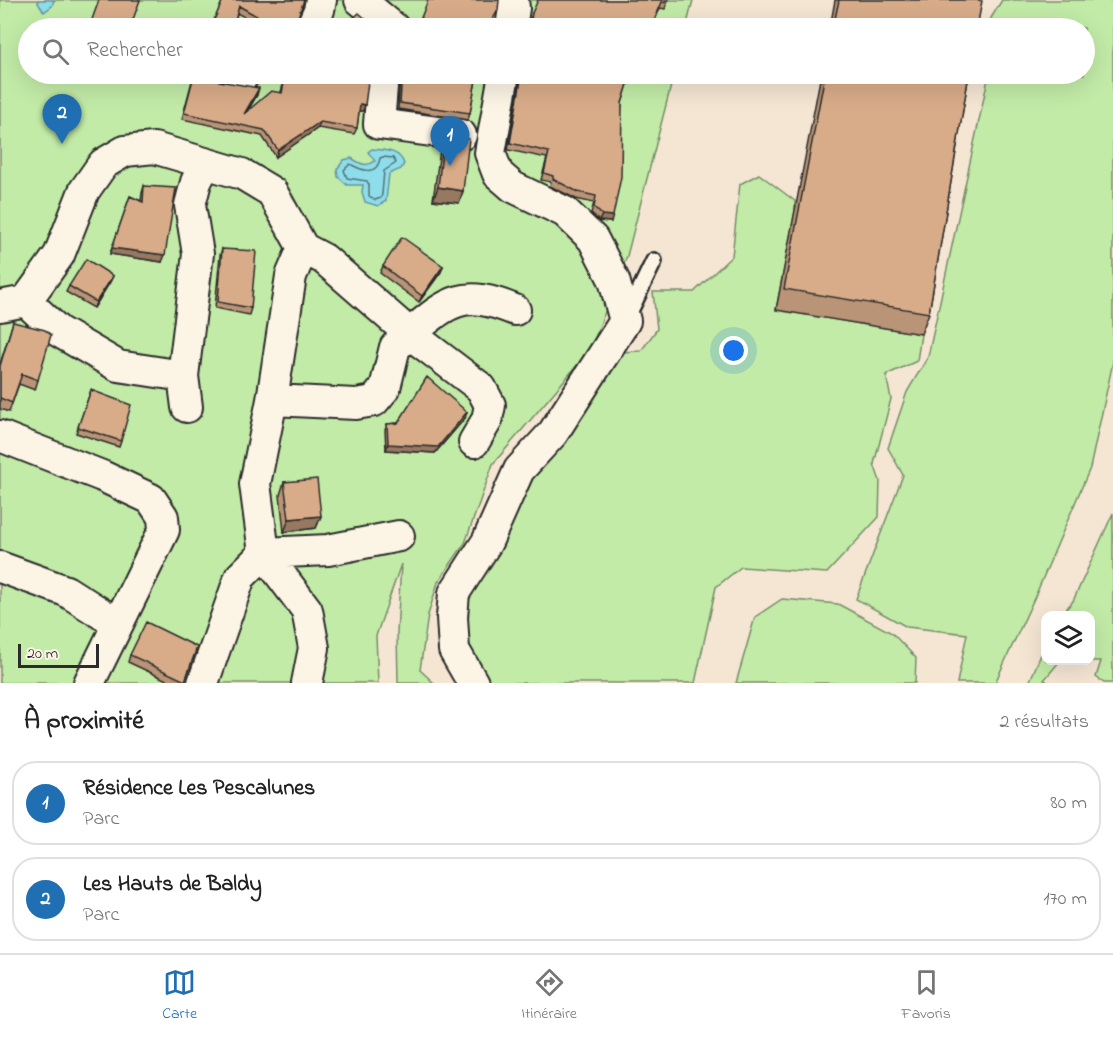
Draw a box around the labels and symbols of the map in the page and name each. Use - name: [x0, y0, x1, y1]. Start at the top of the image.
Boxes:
- pin: 2: [42, 94, 82, 144]
- pin: 1: [430, 116, 470, 166]
- your location: [719, 336, 748, 365]
- scale bar: [18, 641, 99, 668]

